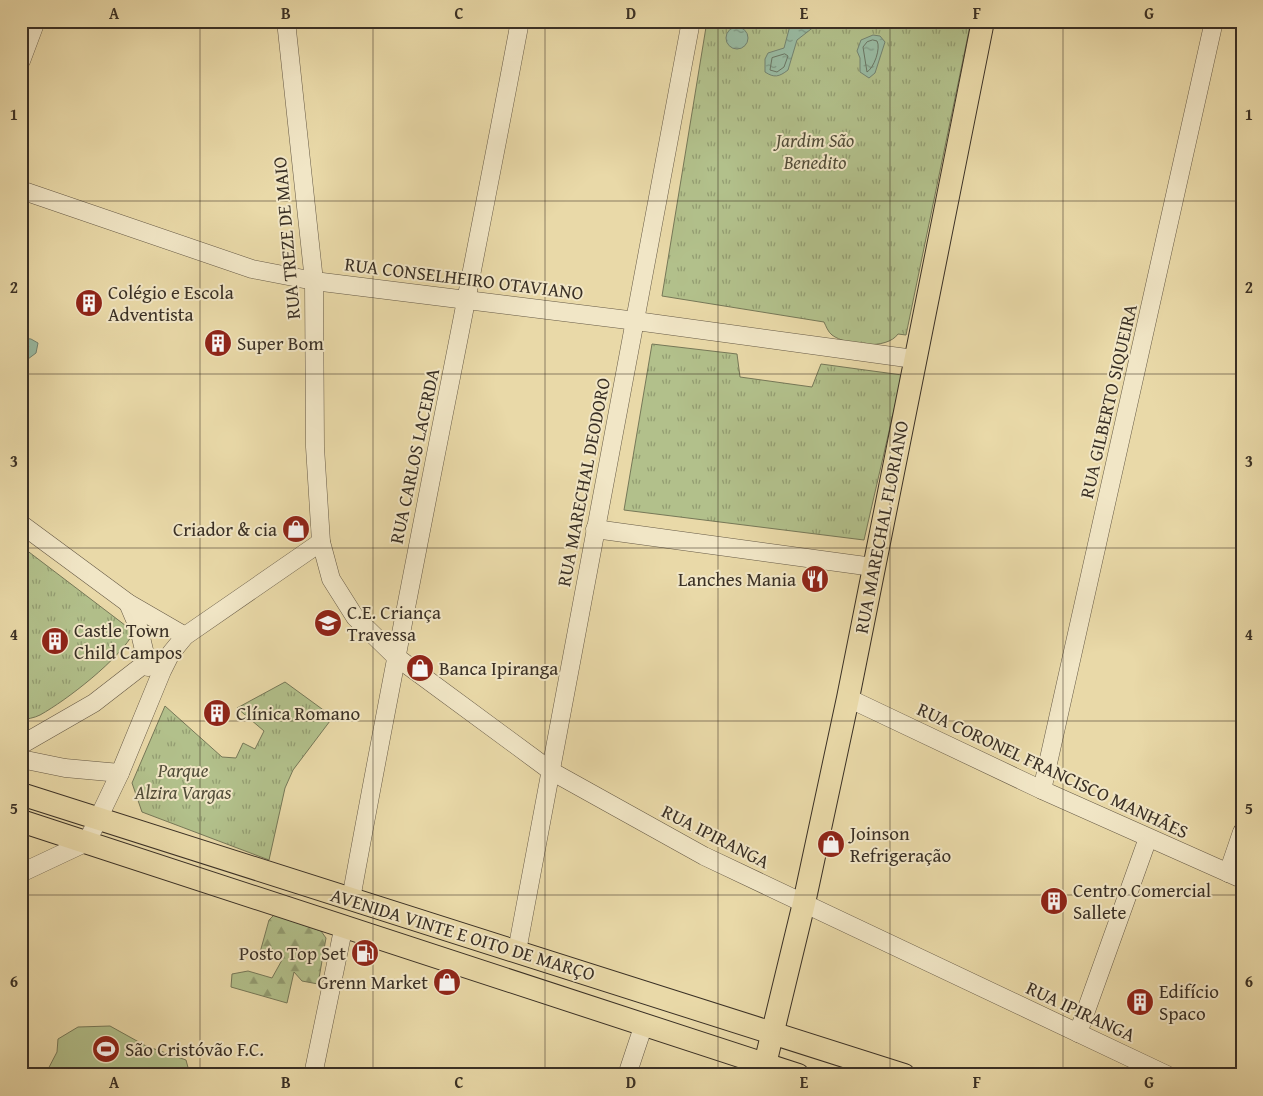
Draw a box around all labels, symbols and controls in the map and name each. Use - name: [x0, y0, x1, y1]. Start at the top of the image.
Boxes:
- text: A: [109, 1, 120, 25]
- text: B: [281, 1, 291, 25]
- text: C: [454, 1, 464, 25]
- text: D: [626, 1, 636, 25]
- text: E: [800, 1, 809, 25]
- text: F: [973, 1, 981, 25]
- text: G: [1144, 1, 1154, 25]
- text: 1: [10, 102, 18, 126]
- text: 1: [1245, 102, 1253, 126]
- park label: Jardim São Benedito: [773, 126, 854, 176]
- street label: RUA TREZE DE MAIO: [265, 156, 307, 320]
- street label: RUA CONSELHEIRO OTAVIANO: [343, 249, 585, 307]
- text: 2: [10, 275, 18, 299]
- text: 2: [1245, 275, 1253, 299]
- place label: Colégio e Escola Adventista: [108, 278, 234, 328]
- building icon: Colégio e Escola Adventista: [74, 288, 104, 318]
- street label: RUA GILBERTO SIQUEIRA: [1072, 300, 1144, 501]
- building icon: Super Bom: [203, 328, 233, 358]
- place label: Super Bom: [237, 329, 324, 357]
- street label: RUA CARLOS LACERDA: [382, 365, 446, 546]
- street label: RUA MARECHAL DEODORO: [549, 375, 617, 589]
- street label: RUA MARECHAL FLORIANO: [847, 418, 915, 636]
- text: 3: [10, 449, 18, 473]
- text: 3: [1245, 449, 1253, 473]
- shop icon: Criador & cia: [281, 514, 311, 544]
- place label: Criador & cia: [173, 515, 277, 543]
- restaurant icon: Lanches Mania: [800, 564, 830, 594]
- place label: Lanches Mania: [678, 565, 796, 593]
- place label: C.E. Criança Travessa: [347, 598, 441, 648]
- school or university icon: C.E. Criança Travessa: [313, 608, 343, 638]
- place label: Castle Town Child Campos: [74, 616, 182, 666]
- text: 4: [10, 622, 18, 646]
- text: 4: [1245, 622, 1253, 646]
- building icon: Castle Town Child Campos: [40, 626, 70, 656]
- shop icon: Banca Ipiranga: [405, 653, 435, 683]
- place label: Banca Ipiranga: [439, 654, 558, 682]
- street label: RUA CORONEL FRANCISCO MANHÃES: [913, 695, 1193, 845]
- building icon: Clínica Romano: [202, 698, 232, 728]
- place label: Clínica Romano: [236, 699, 360, 727]
- park label: Parque Alzira Vargas: [134, 756, 232, 806]
- text: 5: [10, 796, 18, 820]
- text: 5: [1245, 796, 1253, 820]
- street label: RUA IPIRANGA: [657, 797, 775, 875]
- place label: Joinson Refrigeração: [848, 819, 951, 869]
- shop icon: Joinson Refrigeração: [816, 829, 846, 859]
- place label: Centro Comercial Sallete: [1073, 876, 1211, 926]
- street label: AVENIDA VINTE E OITO DE MARÇO: [327, 880, 599, 988]
- building icon: Centro Comercial Sallete: [1039, 886, 1069, 916]
- fuel station icon: Posto Top Set: [350, 938, 380, 968]
- place label: Posto Top Set: [239, 939, 346, 967]
- shop icon: Grenn Market: [432, 967, 462, 997]
- place label: Grenn Market: [318, 968, 428, 996]
- text: 6: [10, 969, 18, 993]
- text: 6: [1245, 969, 1253, 993]
- street label: RUA IPIRANGA: [1022, 973, 1141, 1049]
- place label: Edifício Spaco: [1159, 977, 1219, 1027]
- building icon: Edifício Spaco: [1125, 987, 1155, 1017]
- sports icon: São Cristóvão F.C.: [91, 1034, 121, 1064]
- place label: São Cristóvão F.C.: [125, 1035, 264, 1063]
- text: A: [109, 1070, 120, 1094]
- text: B: [281, 1070, 291, 1094]
- text: C: [454, 1070, 464, 1094]
- text: D: [626, 1070, 636, 1094]
- text: E: [800, 1070, 809, 1094]
- text: F: [973, 1070, 981, 1094]
- text: G: [1144, 1070, 1154, 1094]

